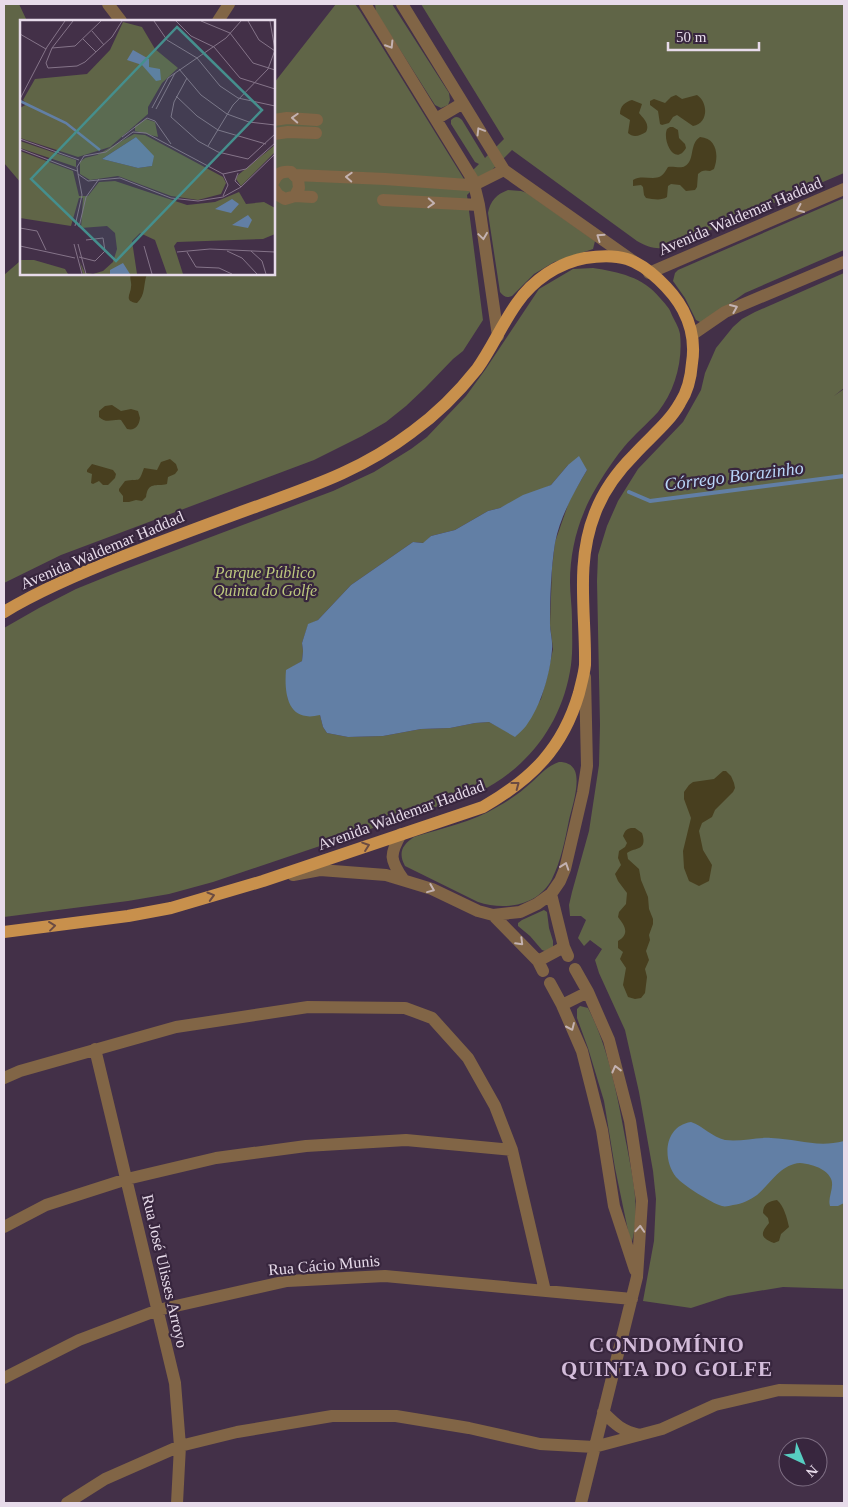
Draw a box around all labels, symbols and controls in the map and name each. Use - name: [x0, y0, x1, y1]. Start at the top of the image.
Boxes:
- inset map: [20, 20, 275, 275]
- scale bar: [668, 20, 759, 52]
- text: 50 m: [676, 29, 707, 45]
- one-way arrow: [384, 40, 394, 49]
- one-way arrow: [291, 113, 299, 124]
- one-way arrow: [477, 128, 486, 137]
- one-way arrow: [345, 171, 353, 182]
- street label: Avenida Waldemar Haddad: [656, 174, 824, 258]
- one-way arrow: [427, 197, 435, 208]
- one-way arrow: [796, 202, 805, 213]
- one-way arrow: [477, 232, 488, 240]
- one-way arrow: [596, 234, 605, 243]
- one-way arrow: [730, 304, 738, 314]
- water label: Córrego Borazinho: [663, 458, 805, 494]
- street label: Avenida Waldemar Haddad: [18, 508, 186, 592]
- park label: Parque Público Quinta do Golfe: [213, 564, 317, 600]
- street label: Avenida Waldemar Haddad: [315, 777, 487, 853]
- one-way arrow: [510, 783, 519, 791]
- one-way arrow: [361, 842, 370, 852]
- one-way arrow: [560, 862, 570, 870]
- one-way arrow: [426, 883, 435, 893]
- one-way arrow: [207, 891, 215, 901]
- one-way arrow: [48, 921, 56, 932]
- one-way arrow: [514, 936, 523, 945]
- one-way arrow: [565, 1022, 576, 1031]
- one-way arrow: [611, 1064, 622, 1073]
- street label: Rua José Ulisses Arroyo: [138, 1193, 191, 1350]
- one-way arrow: [634, 1224, 645, 1232]
- street label: Rua Cácio Munis: [267, 1252, 381, 1278]
- district label: CONDOMÍNIO QUINTA DO GOLFE: [561, 1333, 773, 1381]
- north arrow: [778, 1437, 828, 1487]
- text: N: [803, 1462, 821, 1480]

